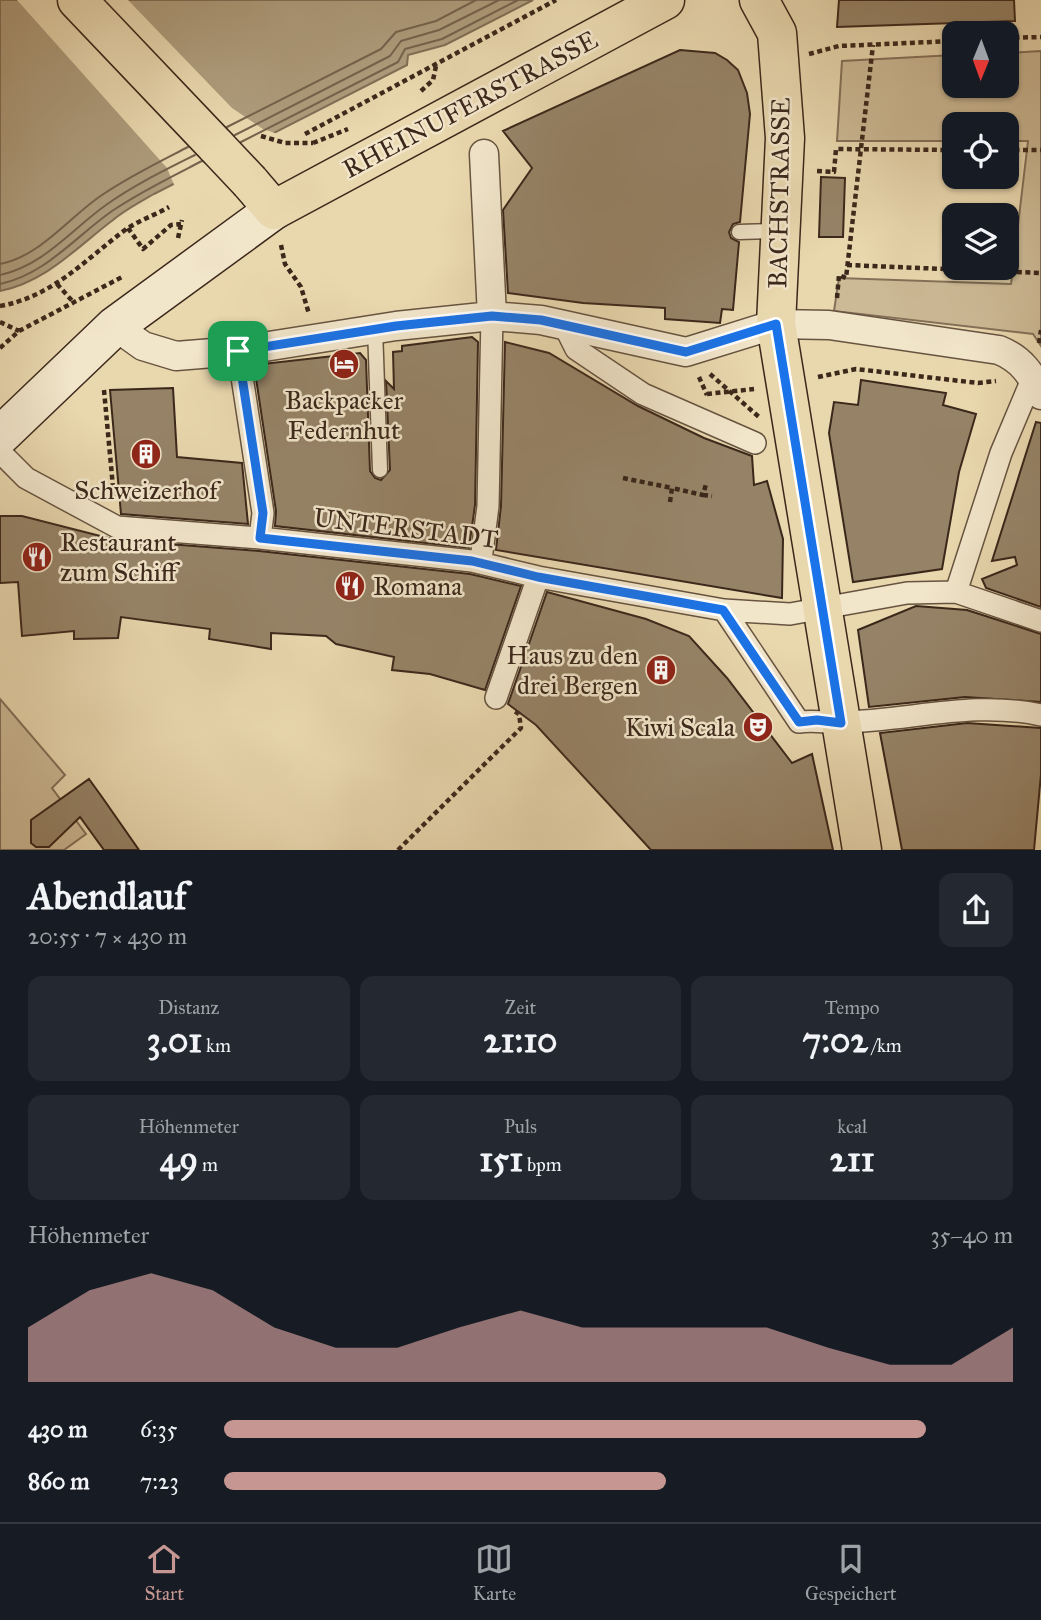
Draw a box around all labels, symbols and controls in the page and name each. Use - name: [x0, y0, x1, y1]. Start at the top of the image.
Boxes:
- north arrow: [942, 21, 1018, 98]
- map controls: [942, 21, 1019, 280]
- street label: RHEINUFERSTRASSE: [337, 23, 603, 185]
- street label: BACHSTRASSE: [761, 97, 797, 289]
- button: locate: [942, 112, 1019, 189]
- button: layers: [942, 203, 1019, 280]
- pin: [208, 321, 268, 381]
- icon: arrive: [219, 332, 257, 370]
- hotel icon: Backpacker Federnhut: [327, 347, 361, 381]
- place label: Backpacker Federnhut: [285, 384, 404, 446]
- building icon: Schweizerhof: [129, 437, 163, 471]
- place label: Schweizerhof: [74, 474, 222, 506]
- street label: UNTERSTADT: [312, 501, 500, 555]
- place label: Restaurant zum Schiff: [60, 526, 181, 588]
- restaurant icon: Restaurant zum Schiff: [20, 540, 54, 574]
- restaurant icon: Romana: [333, 569, 367, 603]
- place label: Romana: [373, 570, 462, 602]
- place label: Haus zu den drei Bergen: [506, 639, 638, 701]
- building icon: Haus zu den drei Bergen: [644, 653, 678, 687]
- theatre icon: Kiwi Scala: [741, 710, 775, 744]
- place label: Kiwi Scala: [625, 711, 735, 743]
- text: Abendlauf: [28, 873, 187, 919]
- button: share: [939, 873, 1013, 947]
- text: 20:55 · 7 × 430 m: [28, 922, 187, 950]
- text: Distanz: [158, 996, 219, 1019]
- text: Zeit: [505, 996, 536, 1019]
- text: Tempo: [825, 996, 879, 1019]
- text: 3.01: [147, 1019, 202, 1062]
- text: 21:10: [484, 1019, 557, 1062]
- text: 7:02: [803, 1019, 868, 1062]
- text: km: [202, 1034, 231, 1057]
- text: /km: [868, 1034, 902, 1057]
- text: Höhenmeter: [139, 1115, 239, 1138]
- text: Puls: [504, 1115, 537, 1138]
- text: kcal: [837, 1115, 867, 1138]
- text: 49: [160, 1138, 198, 1181]
- text: 151: [479, 1138, 523, 1181]
- text: 211: [830, 1138, 875, 1181]
- text: m: [198, 1153, 218, 1176]
- text: bpm: [523, 1153, 562, 1176]
- text: Höhenmeter: [28, 1221, 149, 1249]
- text: 35–40 m: [931, 1221, 1013, 1249]
- text: 430 m: [28, 1415, 88, 1443]
- text: 6:35: [140, 1415, 177, 1443]
- text: 860 m: [28, 1467, 90, 1495]
- text: 7:23: [140, 1467, 179, 1495]
- tab: Start: [144, 1540, 184, 1605]
- tab: Karte: [473, 1540, 516, 1605]
- tab: Gespeichert: [805, 1540, 897, 1605]

